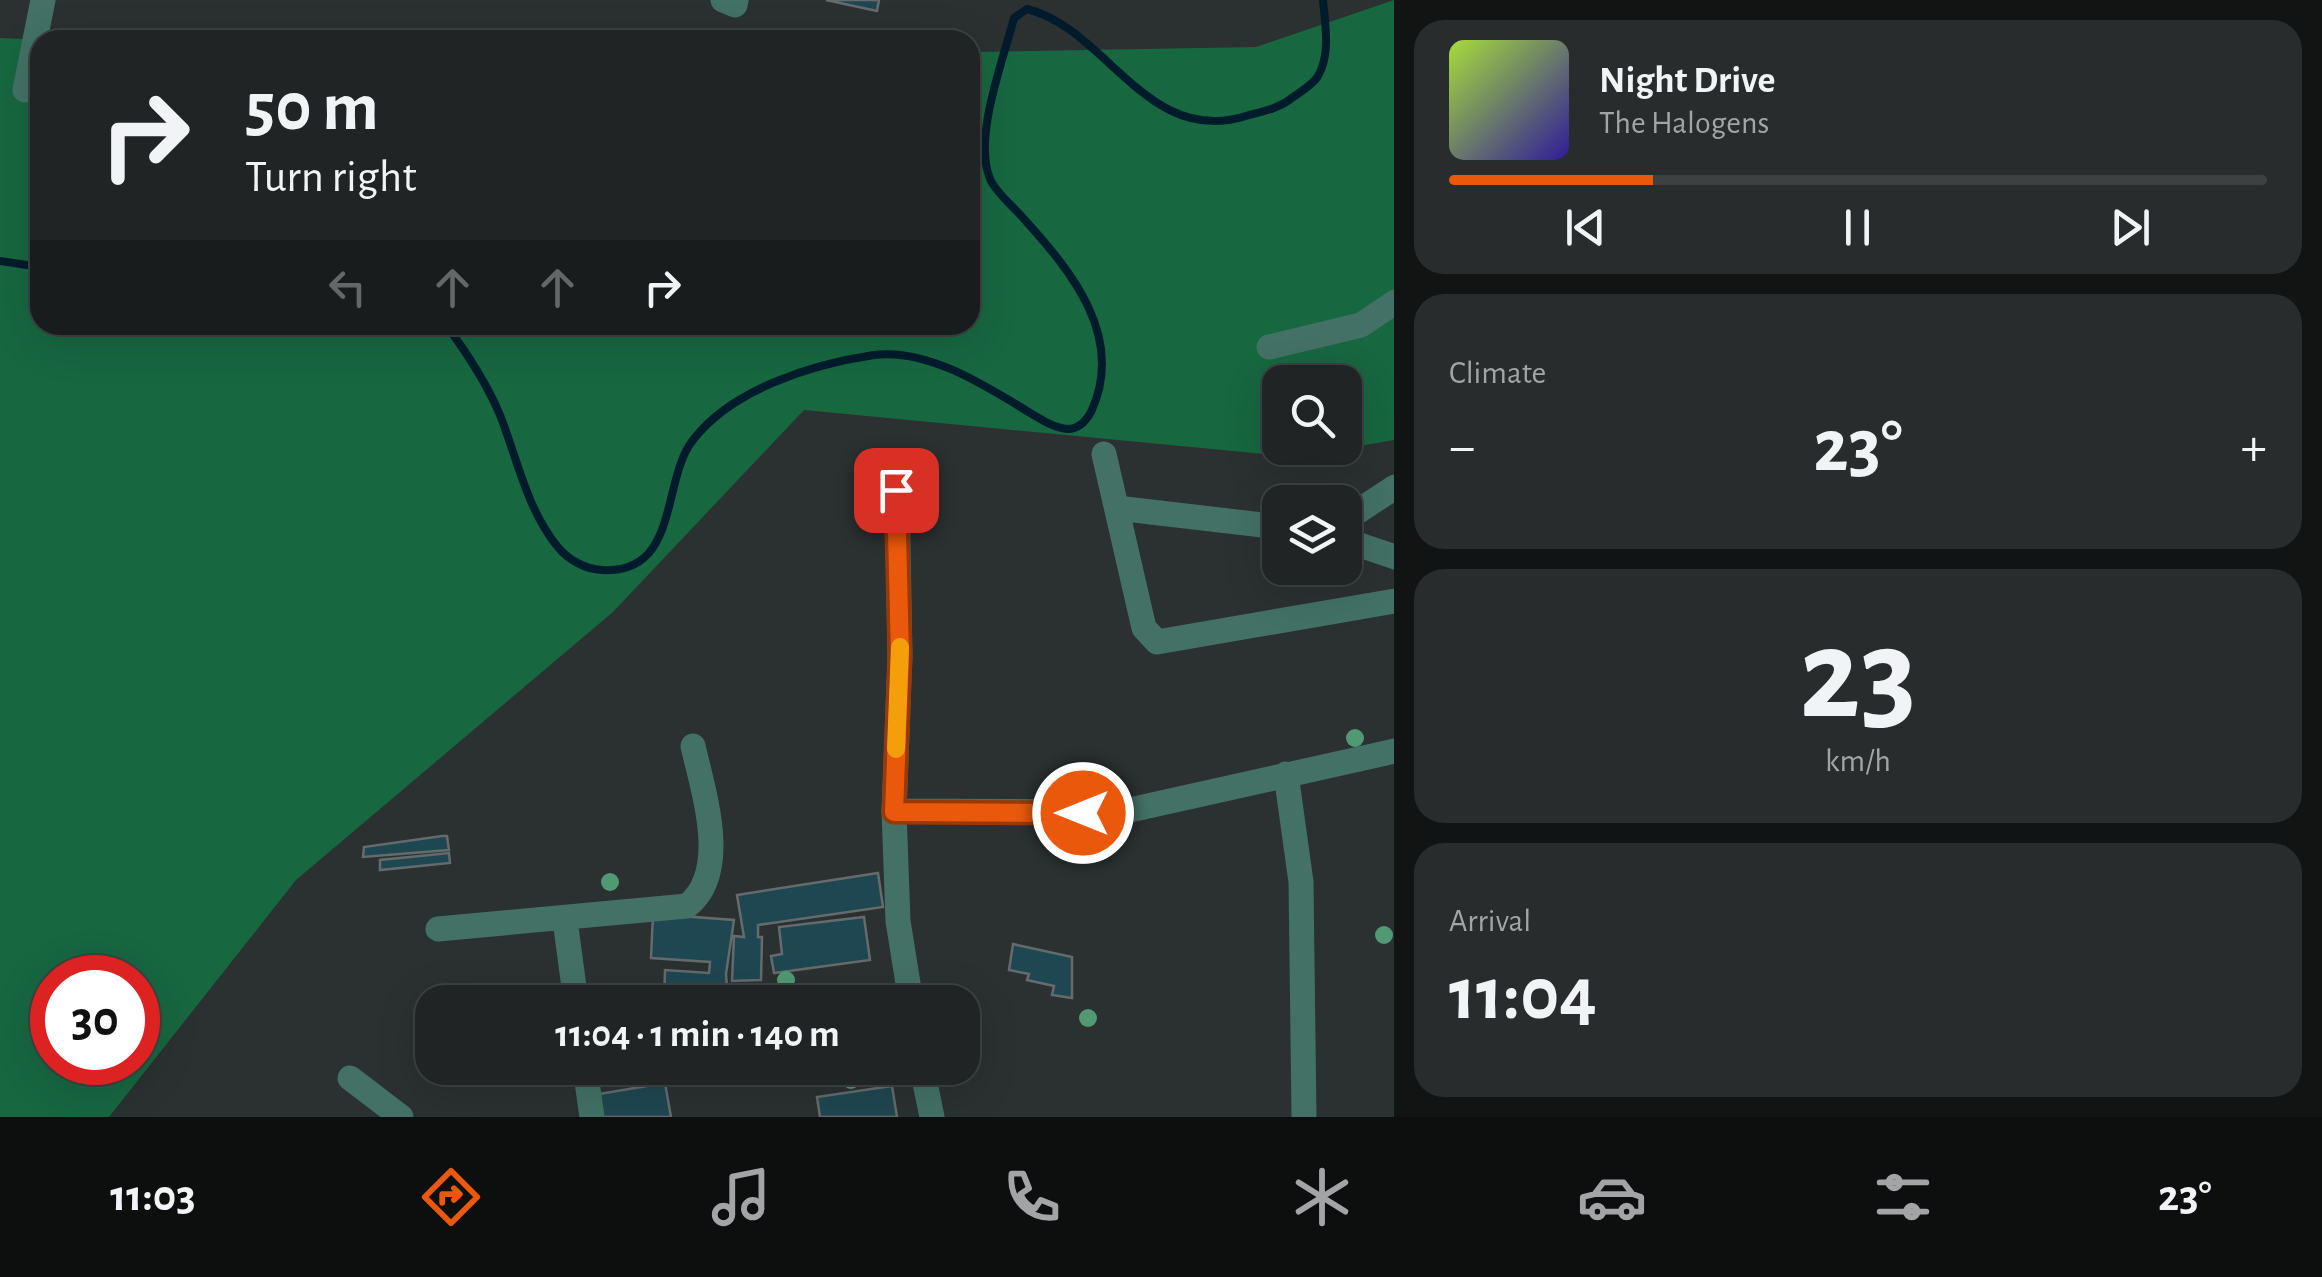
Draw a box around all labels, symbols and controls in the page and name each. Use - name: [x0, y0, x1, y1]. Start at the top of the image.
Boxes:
- text: Night Drive: [1599, 62, 1775, 100]
- icon: right: [80, 70, 210, 200]
- text: 50 m: [245, 73, 379, 143]
- text: The Halogens: [1599, 107, 1769, 139]
- text: Turn right: [245, 155, 417, 200]
- icon: previous: [1558, 200, 1613, 255]
- icon: pause: [1830, 200, 1885, 255]
- icon: next: [2103, 200, 2158, 255]
- icon: left: [320, 260, 375, 315]
- icon: ahead: [425, 260, 480, 315]
- icon: ahead: [530, 260, 585, 315]
- icon: right: [635, 260, 690, 315]
- text: Climate: [1449, 357, 1546, 389]
- map controls: [1262, 365, 1362, 585]
- button: search: [1262, 365, 1362, 465]
- text: 23°: [1813, 410, 1903, 485]
- text: −: [1449, 420, 1475, 475]
- text: +: [2241, 420, 2267, 475]
- pin: [854, 448, 939, 533]
- icon: arrive: [869, 463, 924, 518]
- button: layers: [1262, 485, 1362, 585]
- text: 23: [1799, 612, 1917, 742]
- text: km/h: [1825, 745, 1891, 777]
- position arrow: [1031, 761, 1135, 865]
- text: Arrival: [1449, 905, 1531, 937]
- speed limit sign: 30: [30, 955, 160, 1085]
- text: 11:04: [1449, 958, 1597, 1033]
- text: 11:04 · 1 min · 140 m: [555, 1016, 840, 1054]
- icon: directions: [416, 1162, 486, 1232]
- icon: music: [706, 1162, 776, 1232]
- icon: phone: [997, 1162, 1067, 1232]
- icon: climate: [1287, 1162, 1357, 1232]
- icon: car: [1577, 1162, 1647, 1232]
- icon: filters: [1868, 1162, 1938, 1232]
- text: 11:03: [110, 1174, 196, 1219]
- text: 23°: [2158, 1174, 2212, 1219]

